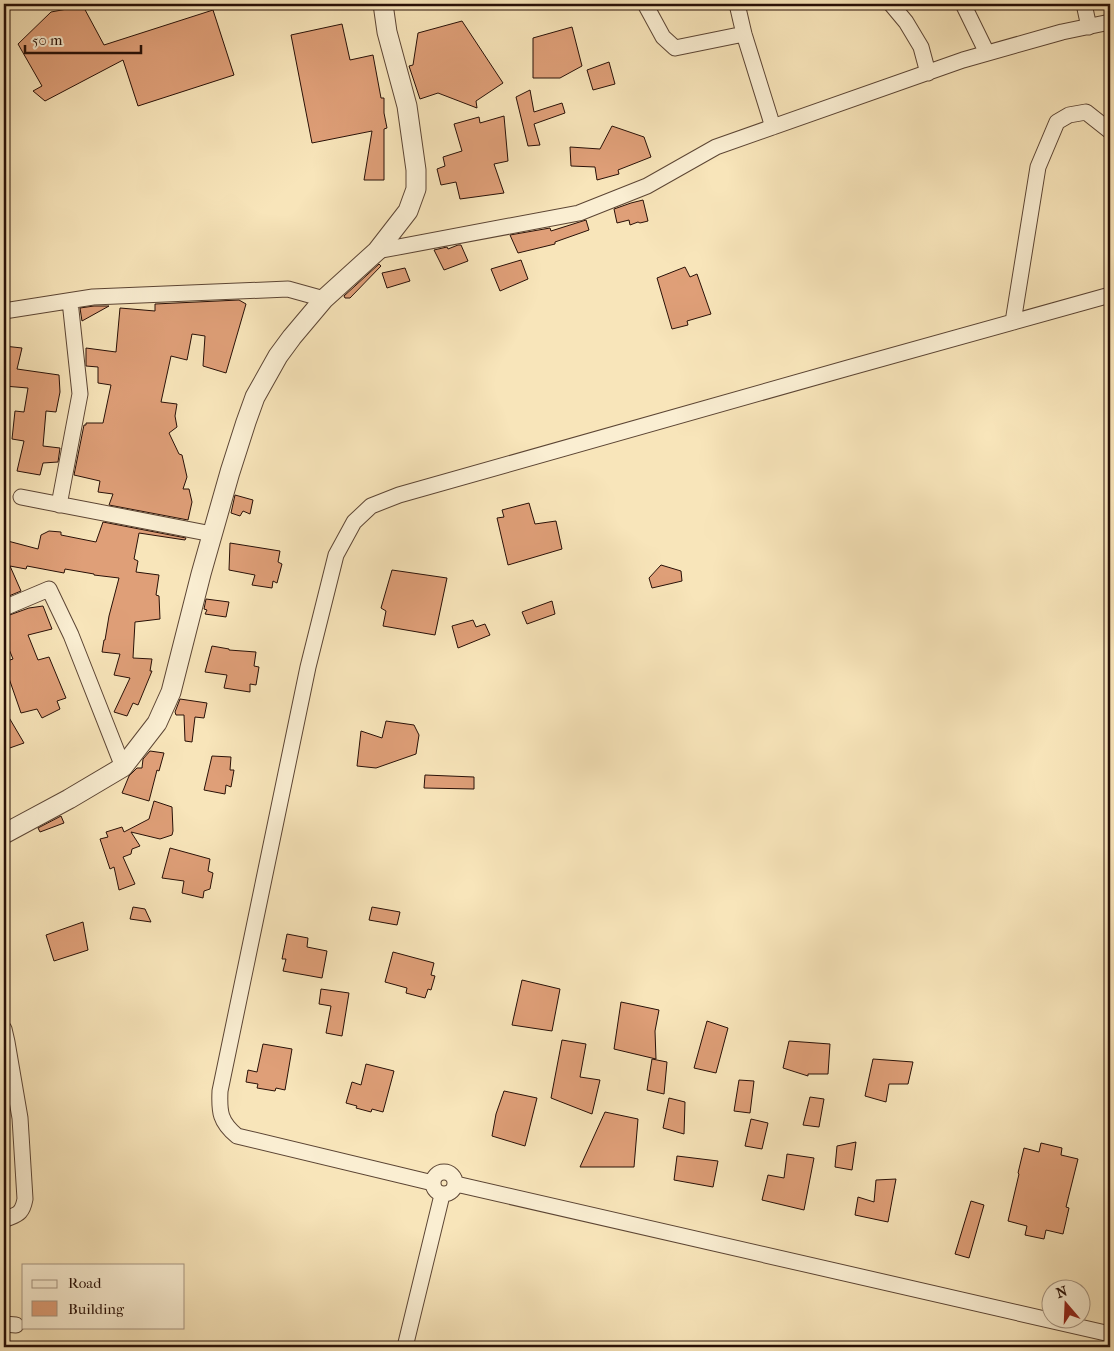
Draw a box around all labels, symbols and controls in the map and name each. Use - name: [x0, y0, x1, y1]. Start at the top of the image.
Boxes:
- scale bar: [25, 22, 141, 54]
- text: 50 m: [32, 31, 63, 49]
- legend: [22, 1264, 185, 1328]
- text: Road: [68, 1274, 102, 1292]
- north arrow: [1042, 1278, 1092, 1328]
- text: N: [1054, 1282, 1070, 1302]
- text: Building: [68, 1300, 125, 1318]

